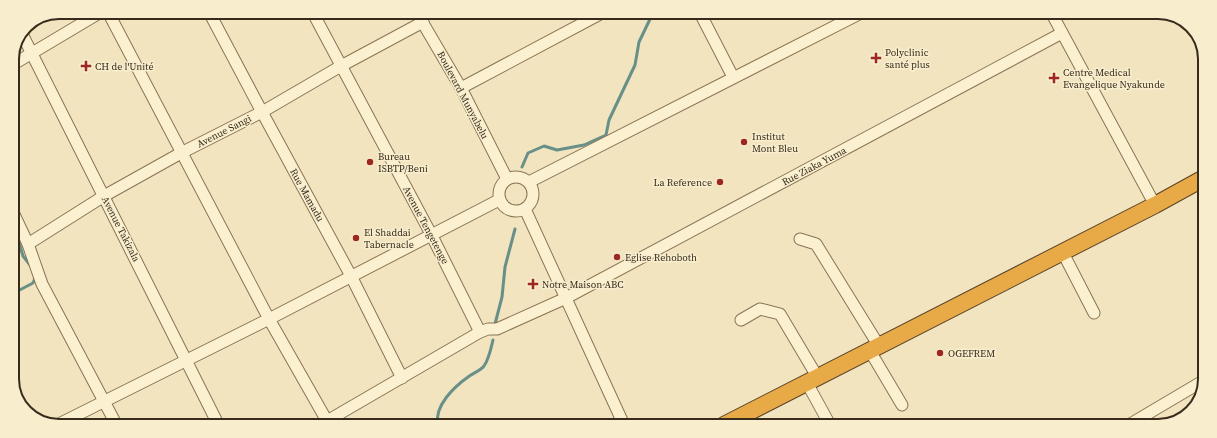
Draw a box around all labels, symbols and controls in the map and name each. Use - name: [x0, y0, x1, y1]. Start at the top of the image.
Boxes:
- place label: Polyclinic santé plus: [885, 46, 930, 71]
- street label: Boulevard Munyabelu: [434, 49, 492, 141]
- marker: Polyclinic santé plus: [870, 52, 882, 64]
- marker: CH de l'Unité: [80, 60, 92, 72]
- place label: CH de l'Unité: [95, 60, 154, 73]
- place label: Centre Medical Evangelique Nyakunde: [1063, 66, 1165, 91]
- marker: Centre Medical Evangelique Nyakunde: [1048, 72, 1060, 84]
- street label: Avenue Sangi: [195, 112, 253, 150]
- place label: Institut Mont Bleu: [752, 130, 798, 155]
- marker: Institut Mont Bleu: [739, 137, 749, 147]
- street label: Rue Ziaka Yuma: [780, 143, 849, 188]
- place label: Bureau ISBTP/Beni: [378, 150, 428, 175]
- marker: Bureau ISBTP/Beni: [365, 157, 375, 167]
- street label: Rue Mamadu: [287, 166, 327, 224]
- place label: La Reference: [653, 176, 712, 189]
- marker: La Reference: [715, 177, 725, 187]
- street label: Avenue Tengetenge: [400, 184, 452, 266]
- street label: Avenue Takizala: [99, 194, 143, 265]
- place label: El Shaddai Tabernacle: [364, 226, 414, 251]
- marker: El Shaddai Tabernacle: [351, 233, 361, 243]
- place label: Eglise Rehoboth: [625, 251, 697, 264]
- marker: Eglise Rehoboth: [612, 252, 622, 262]
- marker: Notre Maison ABC: [527, 278, 539, 290]
- place label: Notre Maison ABC: [542, 278, 624, 291]
- place label: OGEFREM: [948, 347, 995, 360]
- marker: OGEFREM: [935, 348, 945, 358]

